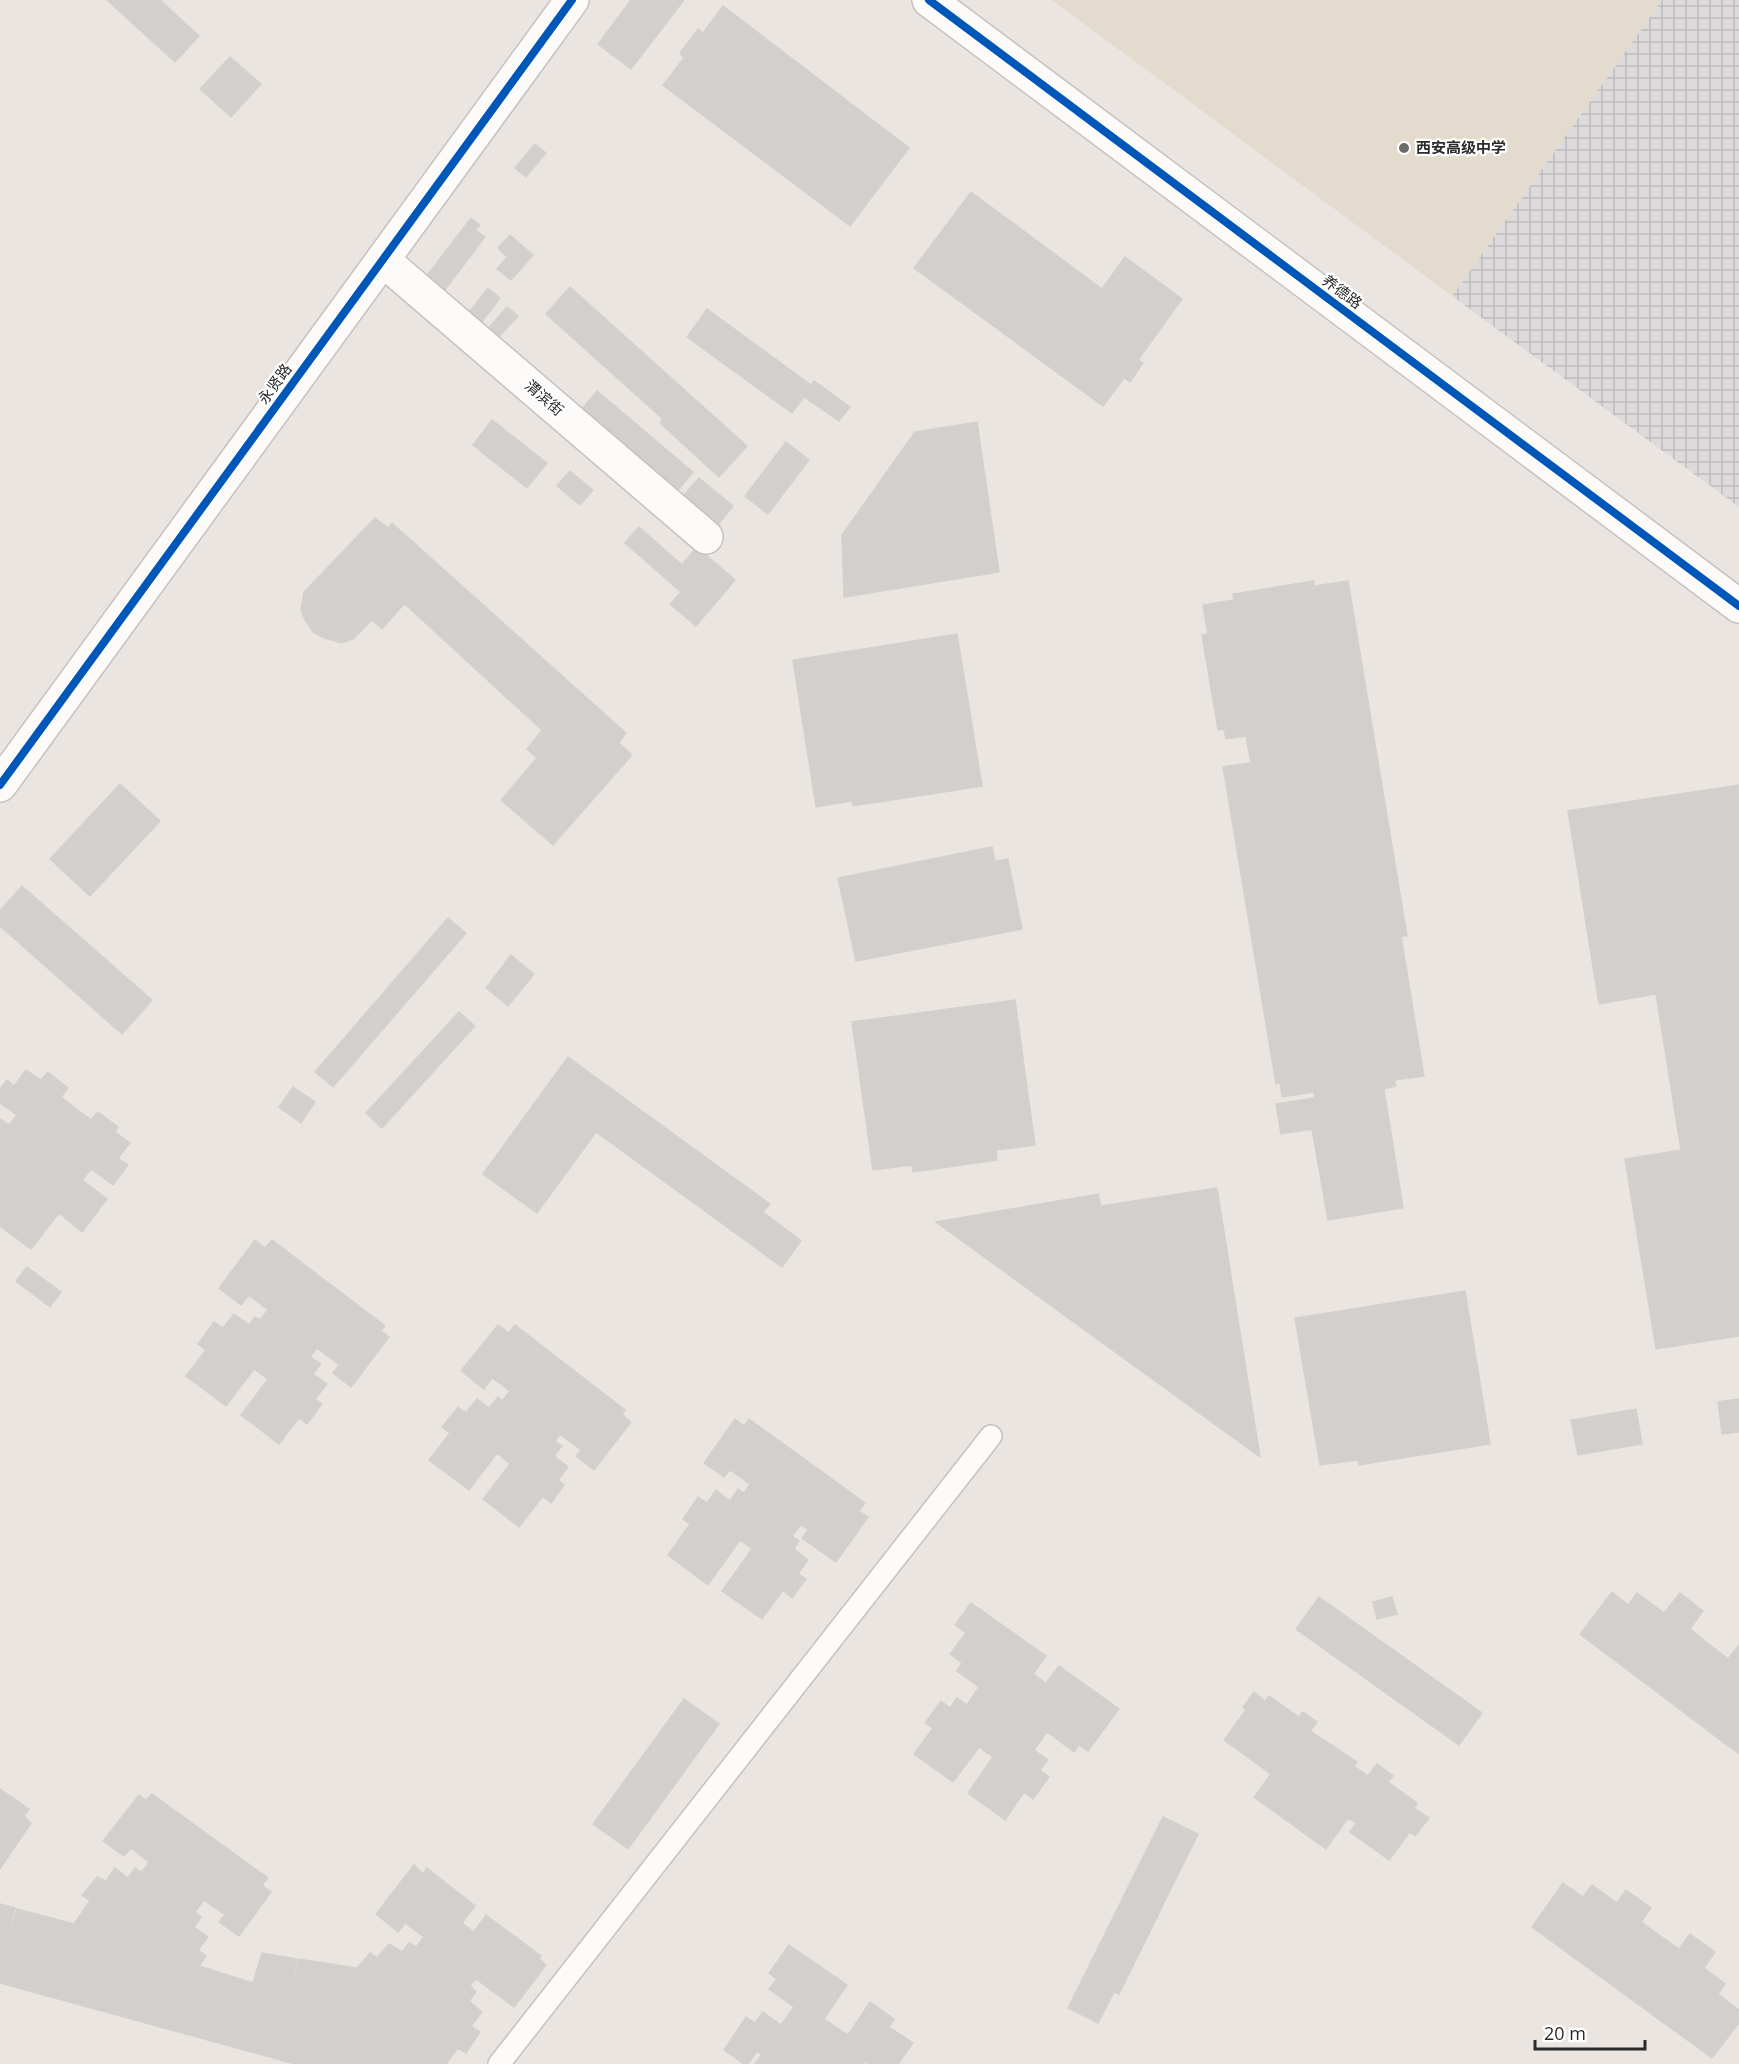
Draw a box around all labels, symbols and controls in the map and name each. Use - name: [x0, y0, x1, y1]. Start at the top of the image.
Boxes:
- place label: 西安高级中学: [1416, 137, 1506, 157]
- marker: 西安高级中学: [1397, 141, 1411, 155]
- street label: 养德路: [1319, 270, 1367, 313]
- street label: 永贤路: [253, 359, 296, 407]
- street label: 渭滨街: [521, 375, 568, 420]
- scale bar: [1535, 2013, 1644, 2051]
- text: 20 m: [1544, 2021, 1586, 2045]

